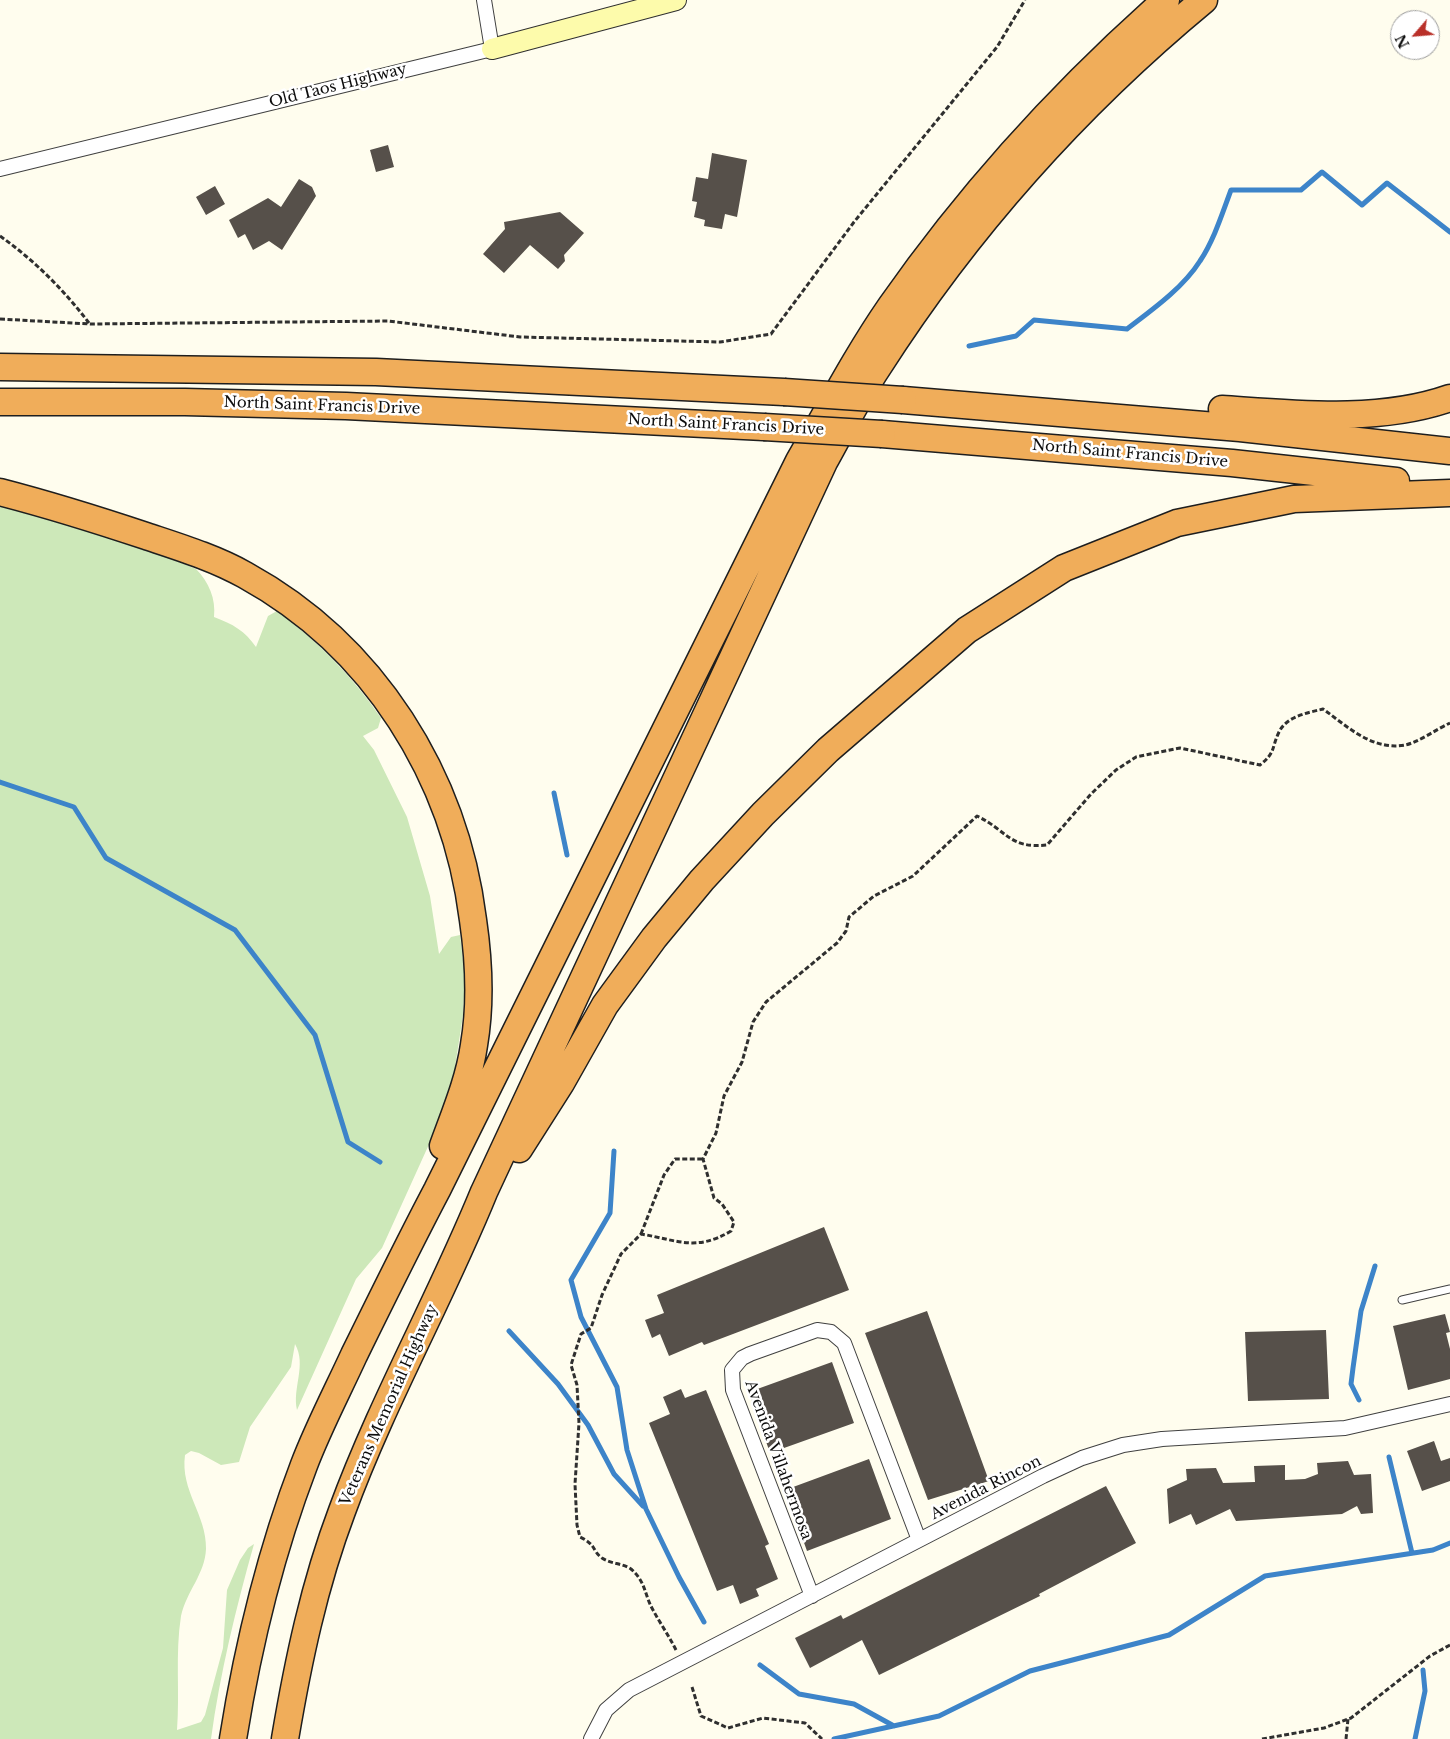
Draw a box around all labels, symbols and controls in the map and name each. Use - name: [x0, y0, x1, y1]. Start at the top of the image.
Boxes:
- north arrow: [1390, 10, 1440, 60]
- text: N: [1392, 31, 1414, 51]
- street label: Old Taos Highway: [267, 60, 409, 112]
- street label: North Saint Francis Drive: [223, 394, 421, 418]
- street label: North Saint Francis Drive: [627, 411, 825, 439]
- street label: North Saint Francis Drive: [1031, 436, 1229, 472]
- street label: Veterans Memorial Highway: [336, 1301, 442, 1509]
- street label: Avenida Villahermosa: [741, 1378, 815, 1542]
- street label: Avenida Rincon: [928, 1452, 1044, 1524]

